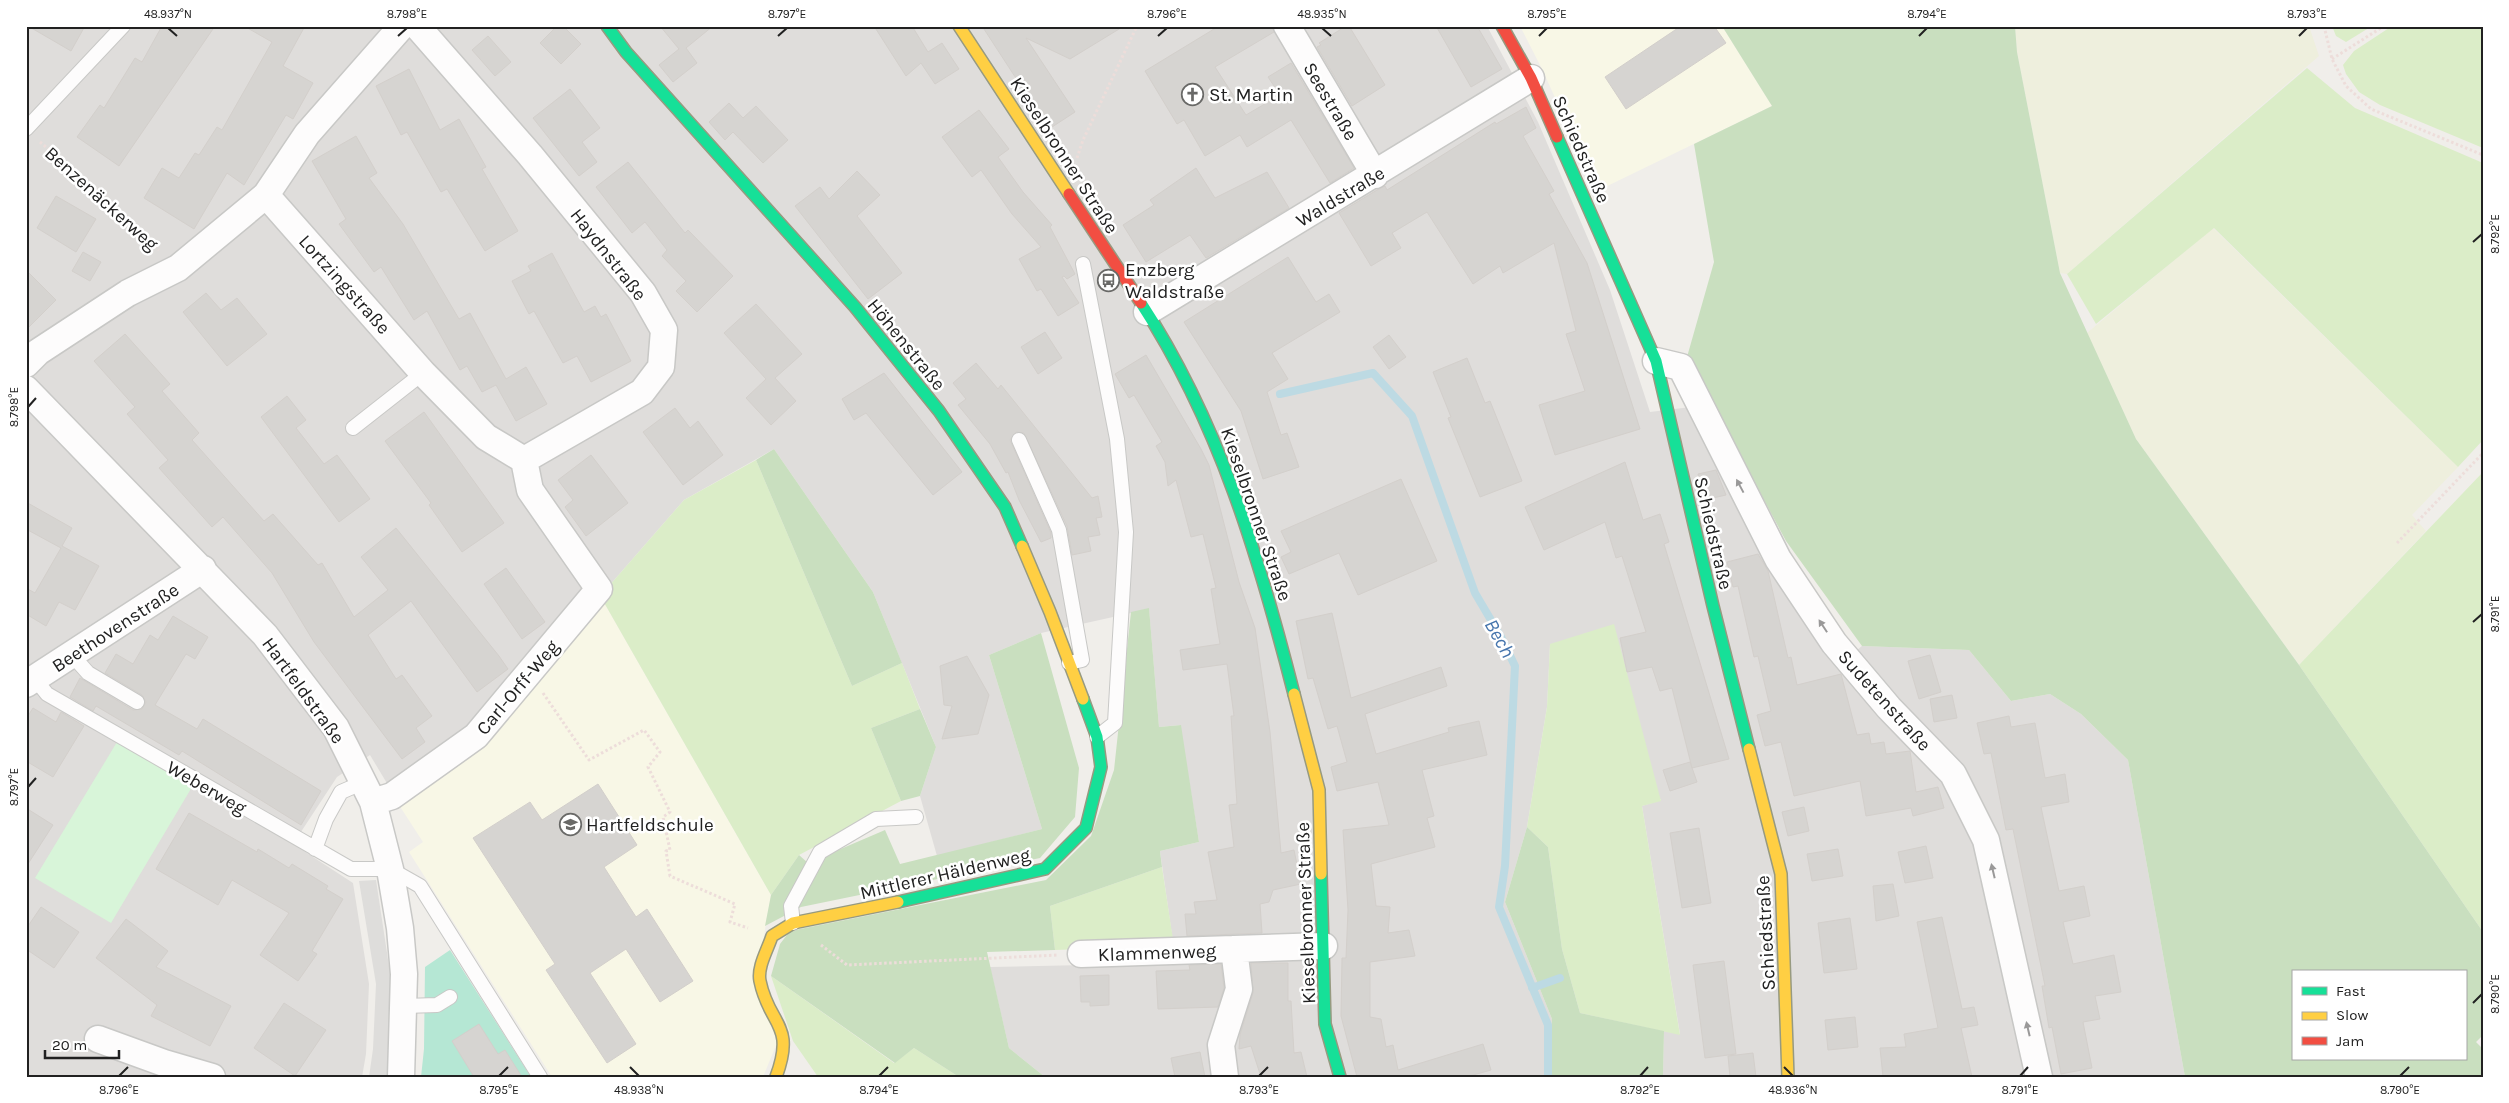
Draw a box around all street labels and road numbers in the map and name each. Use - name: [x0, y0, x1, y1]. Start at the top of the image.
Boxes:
- street label: Seestraße: [1298, 59, 1362, 144]
- street label: Kieselbronner Straße: [1005, 73, 1123, 238]
- street label: Schiedstraße: [1548, 92, 1615, 207]
- street label: Benzenäckerweg: [40, 142, 163, 256]
- street label: Waldstraße: [1292, 162, 1389, 232]
- street label: Haydnstraße: [565, 204, 651, 305]
- street label: Lortzingstraße: [294, 230, 395, 339]
- street label: Höhenstraße: [863, 294, 950, 395]
- street label: Kieselbronner Straße: [1216, 425, 1296, 604]
- street label: Schiedstraße: [1689, 475, 1737, 592]
- street label: Beethovenstraße: [48, 579, 183, 677]
- street label: Hartfeldstraße: [257, 633, 349, 748]
- street label: Carl-Orff-Weg: [472, 636, 564, 739]
- street label: Sudetenstraße: [1833, 646, 1935, 756]
- street label: Weberweg: [163, 756, 250, 820]
- street label: Kieselbronner Straße: [1292, 822, 1320, 1004]
- street label: Mittlerer Häldenweg: [858, 844, 1033, 904]
- street label: Schiedstraße: [1752, 875, 1780, 991]
- street label: Klammenweg: [1098, 940, 1217, 966]

